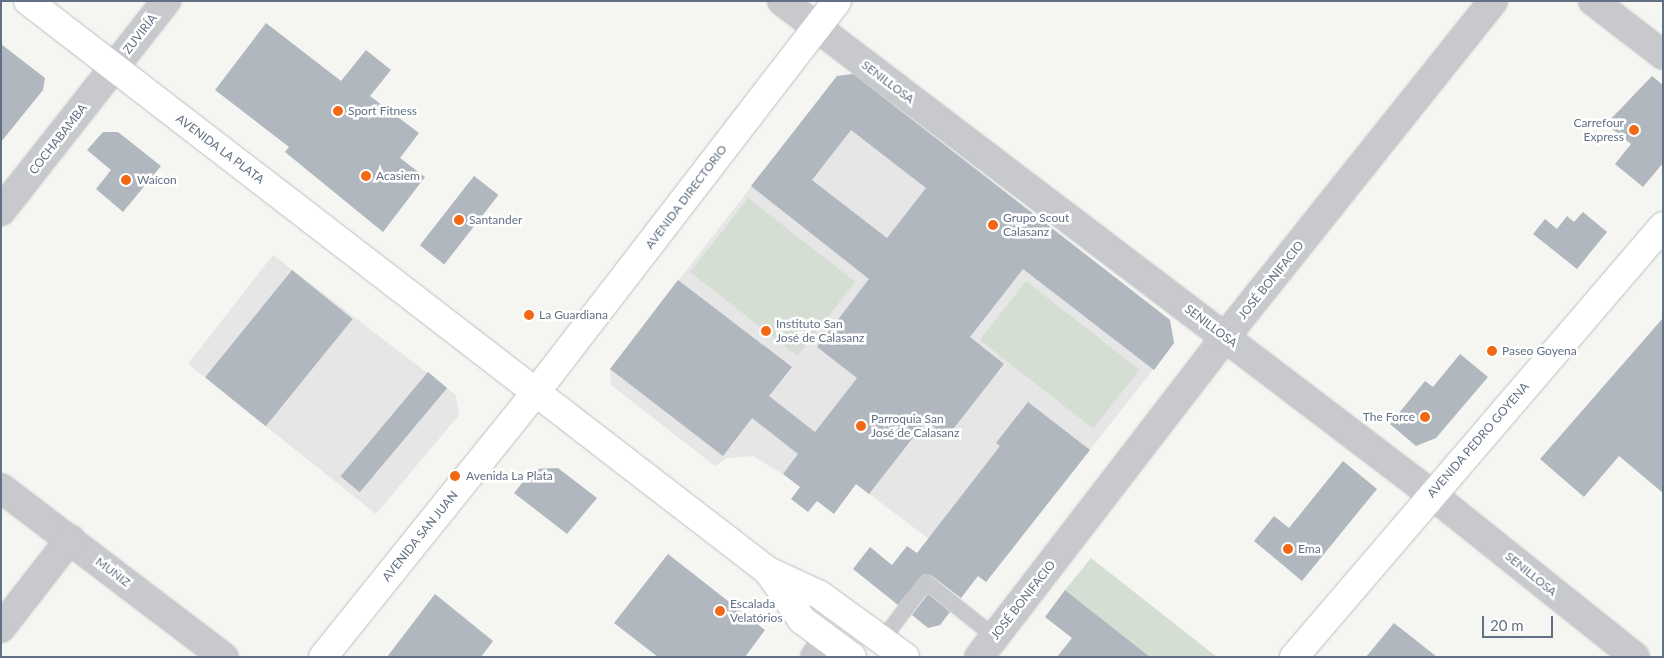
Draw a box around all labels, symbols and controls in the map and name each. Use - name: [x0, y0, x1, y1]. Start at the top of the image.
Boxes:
- street label: ZUVIRÍA: [120, 11, 160, 57]
- street label: SENILLOSA: [859, 58, 917, 106]
- street label: COCHABAMBA: [26, 101, 90, 177]
- place label: Sport Fitness: [348, 104, 417, 118]
- marker: Sport Fitness: [332, 105, 344, 117]
- street label: AVENIDA LA PLATA: [173, 111, 267, 187]
- place label: Carrefour Express: [1573, 116, 1624, 144]
- marker: Carrefour Express: [1628, 124, 1640, 136]
- street label: AVENIDA DIRECTORIO: [642, 142, 730, 252]
- place label: Acasiem: [376, 169, 420, 183]
- marker: Acasiem: [360, 170, 372, 182]
- marker: Waícon: [119, 173, 133, 187]
- place label: Waícon: [137, 173, 177, 187]
- place label: Grupo Scout Calasanz: [1003, 211, 1069, 239]
- place label: Santander: [469, 213, 522, 227]
- marker: Santander: [453, 214, 465, 226]
- marker: Grupo Scout Calasanz: [987, 219, 999, 231]
- street label: JOSÉ BONIFACIO: [1235, 238, 1307, 322]
- street label: SENILLOSA: [1182, 302, 1240, 350]
- place label: La Guardiana: [539, 308, 608, 322]
- marker: La Guardiana: [523, 309, 535, 321]
- place label: Instituto San José de Calasanz: [776, 317, 864, 345]
- marker: Instituto San José de Calasanz: [760, 325, 772, 337]
- place label: Paseo Goyena: [1502, 344, 1577, 358]
- marker: Paseo Goyena: [1486, 345, 1498, 357]
- street label: AVENIDA PEDRO GOYENA: [1424, 379, 1532, 501]
- place label: The Force: [1363, 410, 1415, 424]
- marker: The Force: [1419, 411, 1431, 423]
- place label: Parroquia San José de Calasanz: [871, 412, 959, 440]
- marker: Parroquia San José de Calasanz: [855, 420, 867, 432]
- marker: Avenida La Plata: [448, 469, 462, 483]
- place label: Avenida La Plata: [466, 469, 553, 483]
- street label: AVENIDA SAN JUAN: [379, 488, 461, 584]
- place label: Ema: [1298, 542, 1321, 556]
- marker: Ema: [1282, 543, 1294, 555]
- street label: SENILLOSA: [1502, 549, 1560, 599]
- street label: MUÑIZ: [93, 554, 133, 590]
- street label: JOSÉ BONIFACIO: [988, 558, 1058, 642]
- place label: Escalada Velatórios: [730, 597, 783, 625]
- marker: Escalada Velatórios: [714, 605, 726, 617]
- scale bar: [1484, 606, 1555, 638]
- text: 20 m: [1490, 616, 1524, 634]

